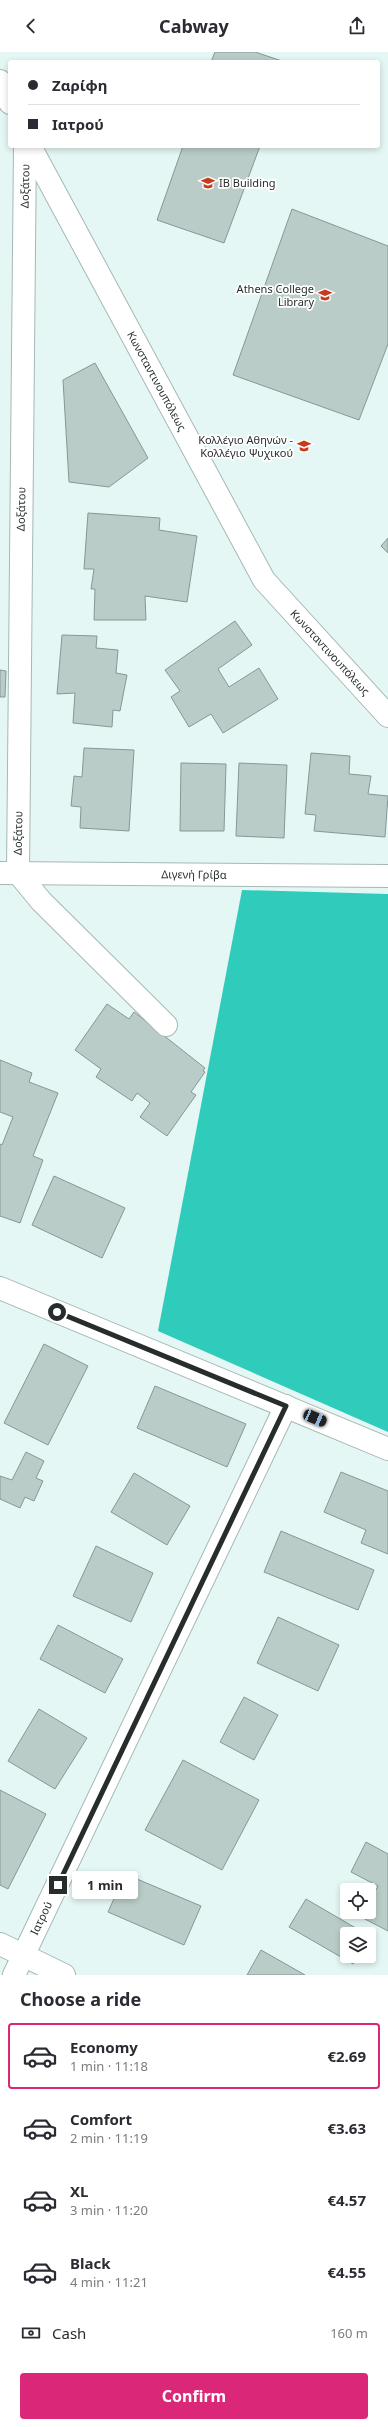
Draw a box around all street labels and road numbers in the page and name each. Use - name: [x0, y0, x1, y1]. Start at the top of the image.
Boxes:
- street label: Δοξάτου: [17, 164, 32, 208]
- street label: Κωνσταντινουπόλεως: [124, 328, 190, 433]
- street label: Δοξάτου: [13, 487, 28, 531]
- street label: Κωνσταντινουπόλεως: [287, 606, 373, 698]
- street label: Δοξάτου: [10, 811, 25, 855]
- street label: Διγενή Γρίβα: [161, 866, 227, 882]
- street label: Ιατρού: [26, 1899, 55, 1937]

